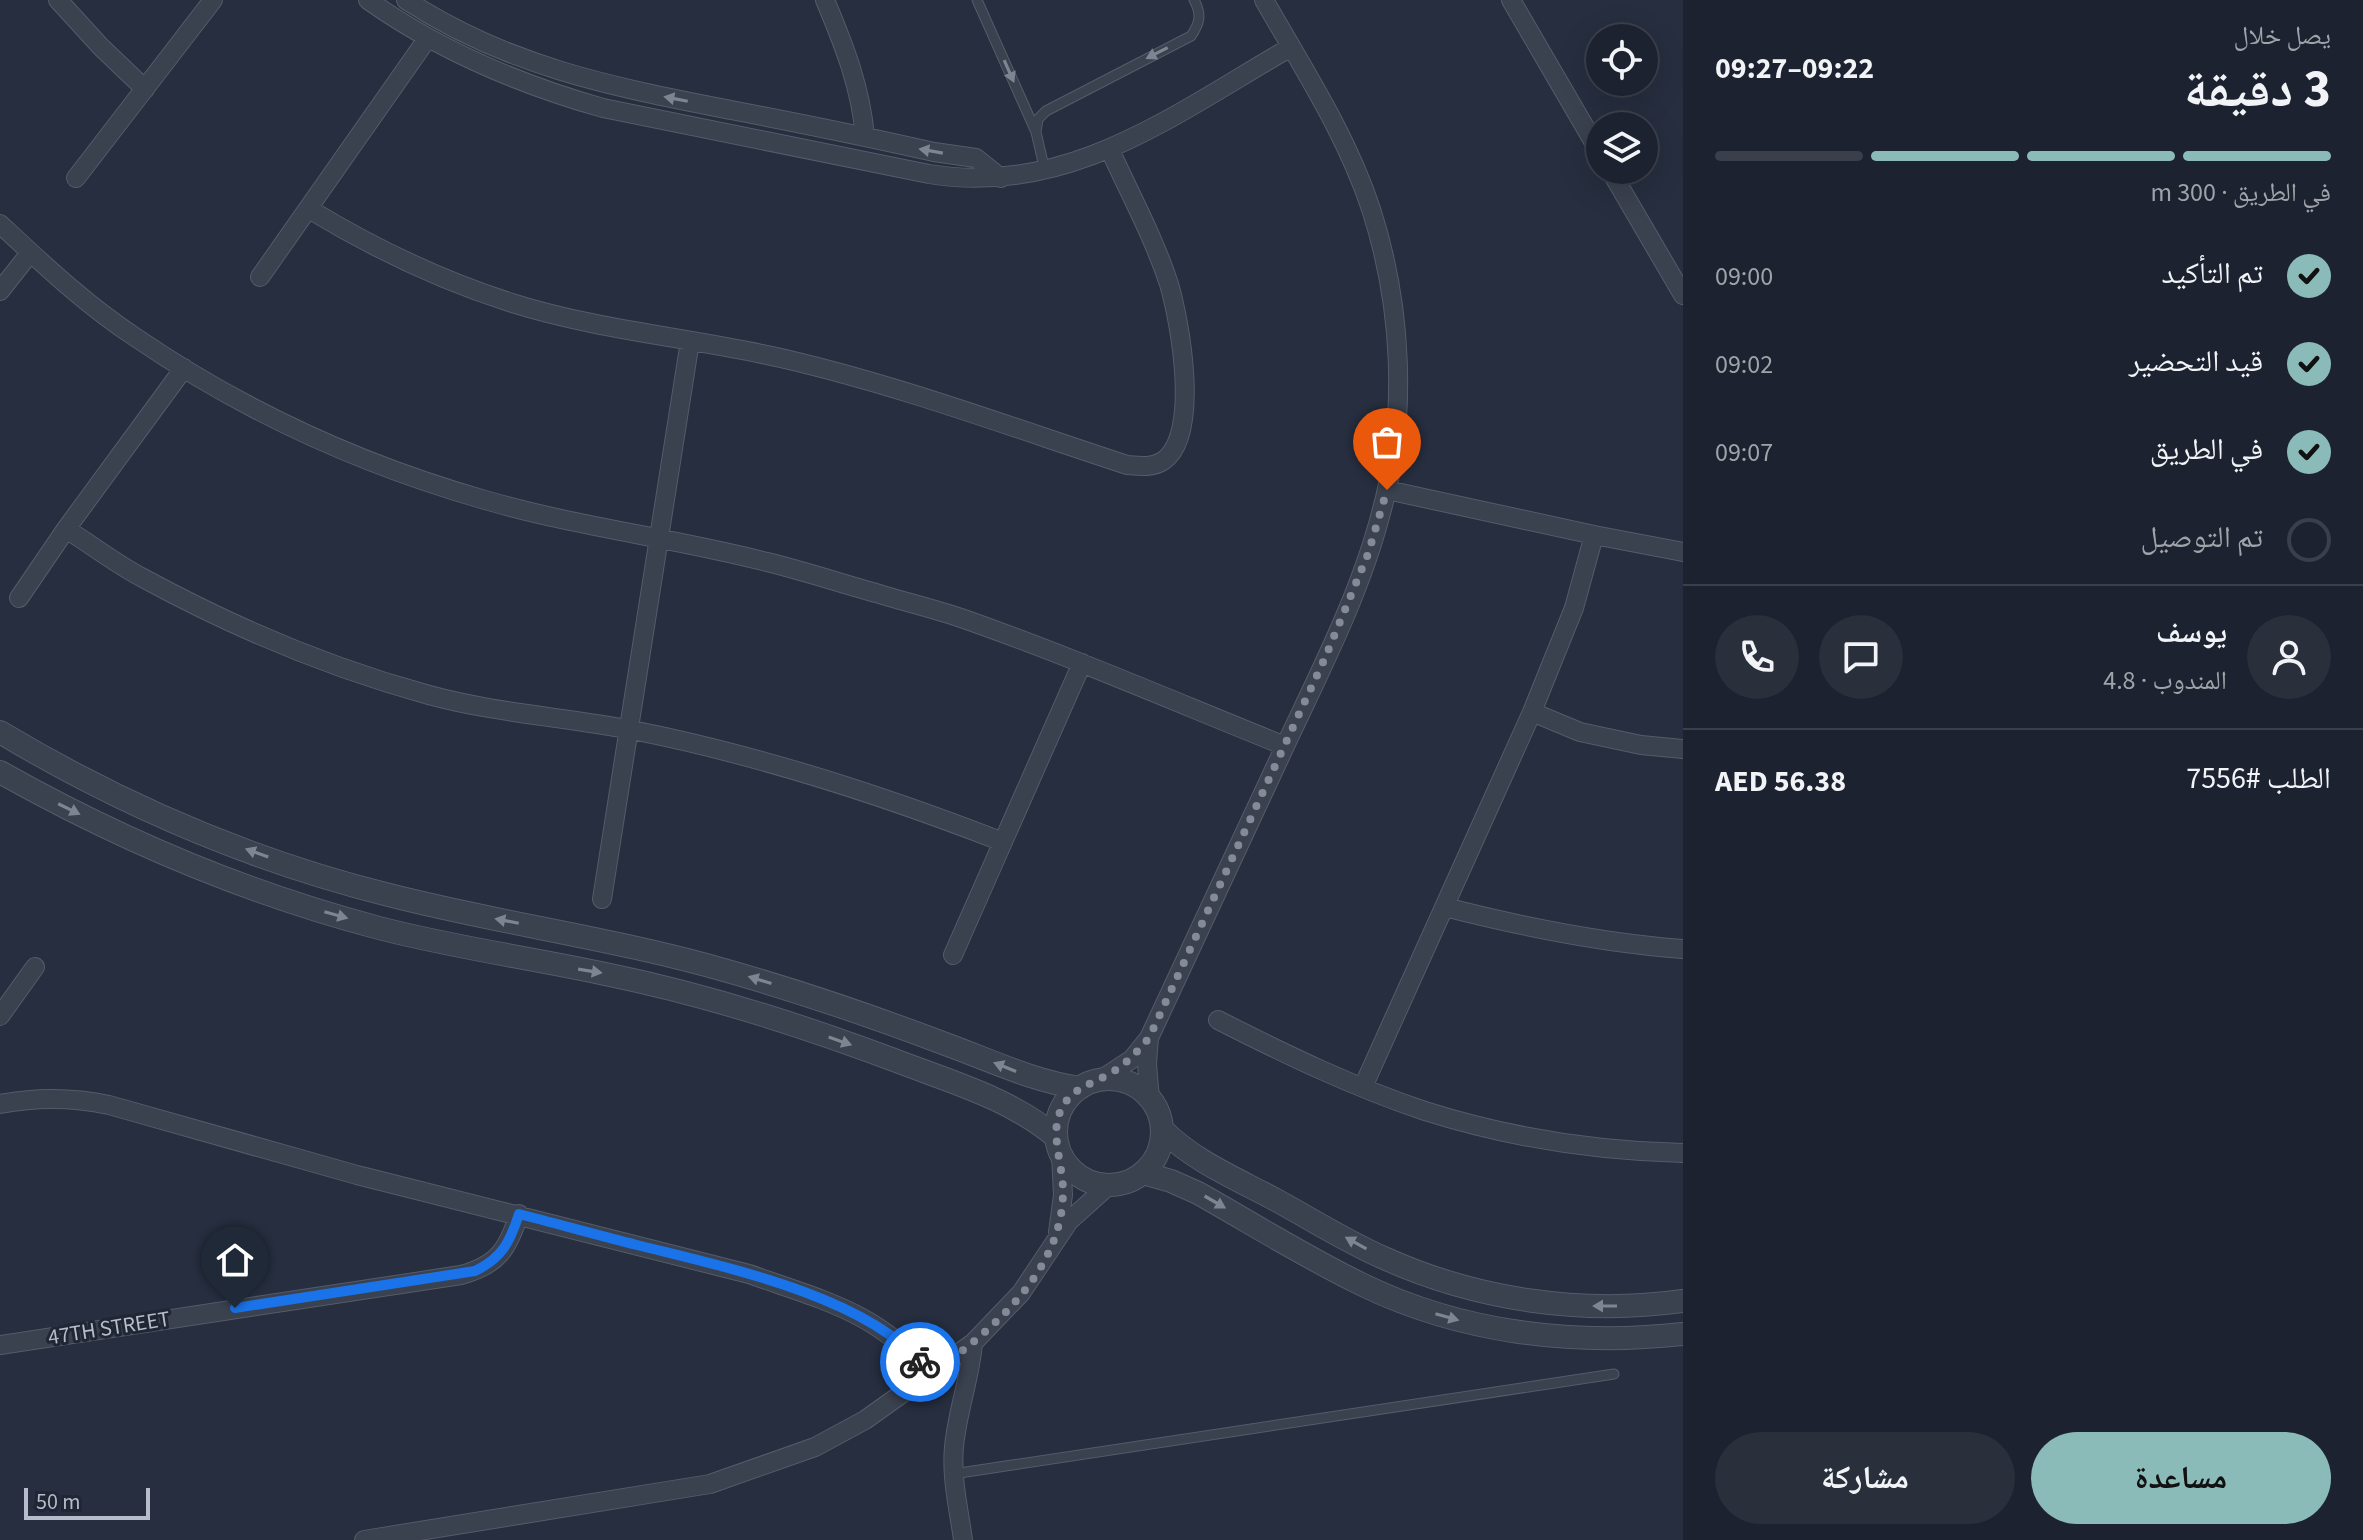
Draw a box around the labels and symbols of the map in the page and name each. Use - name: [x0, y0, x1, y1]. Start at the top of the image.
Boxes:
- one-way arrow: [1145, 47, 1168, 60]
- one-way arrow: [1002, 59, 1016, 83]
- one-way arrow: [663, 92, 688, 105]
- one-way arrow: [918, 144, 943, 157]
- pin: [1353, 408, 1421, 490]
- one-way arrow: [57, 802, 80, 816]
- one-way arrow: [244, 846, 268, 859]
- one-way arrow: [323, 910, 348, 922]
- one-way arrow: [495, 914, 520, 926]
- one-way arrow: [577, 965, 602, 978]
- one-way arrow: [748, 973, 772, 986]
- one-way arrow: [828, 1035, 852, 1047]
- one-way arrow: [993, 1060, 1017, 1073]
- one-way arrow: [1204, 1195, 1226, 1209]
- pin: [201, 1226, 269, 1308]
- one-way arrow: [1345, 1237, 1367, 1251]
- one-way arrow: [1592, 1300, 1617, 1312]
- street label: 47TH STREET: [46, 1303, 172, 1353]
- one-way arrow: [1435, 1311, 1460, 1323]
- courier: [880, 1322, 960, 1402]
- scale bar: [24, 1484, 150, 1520]

